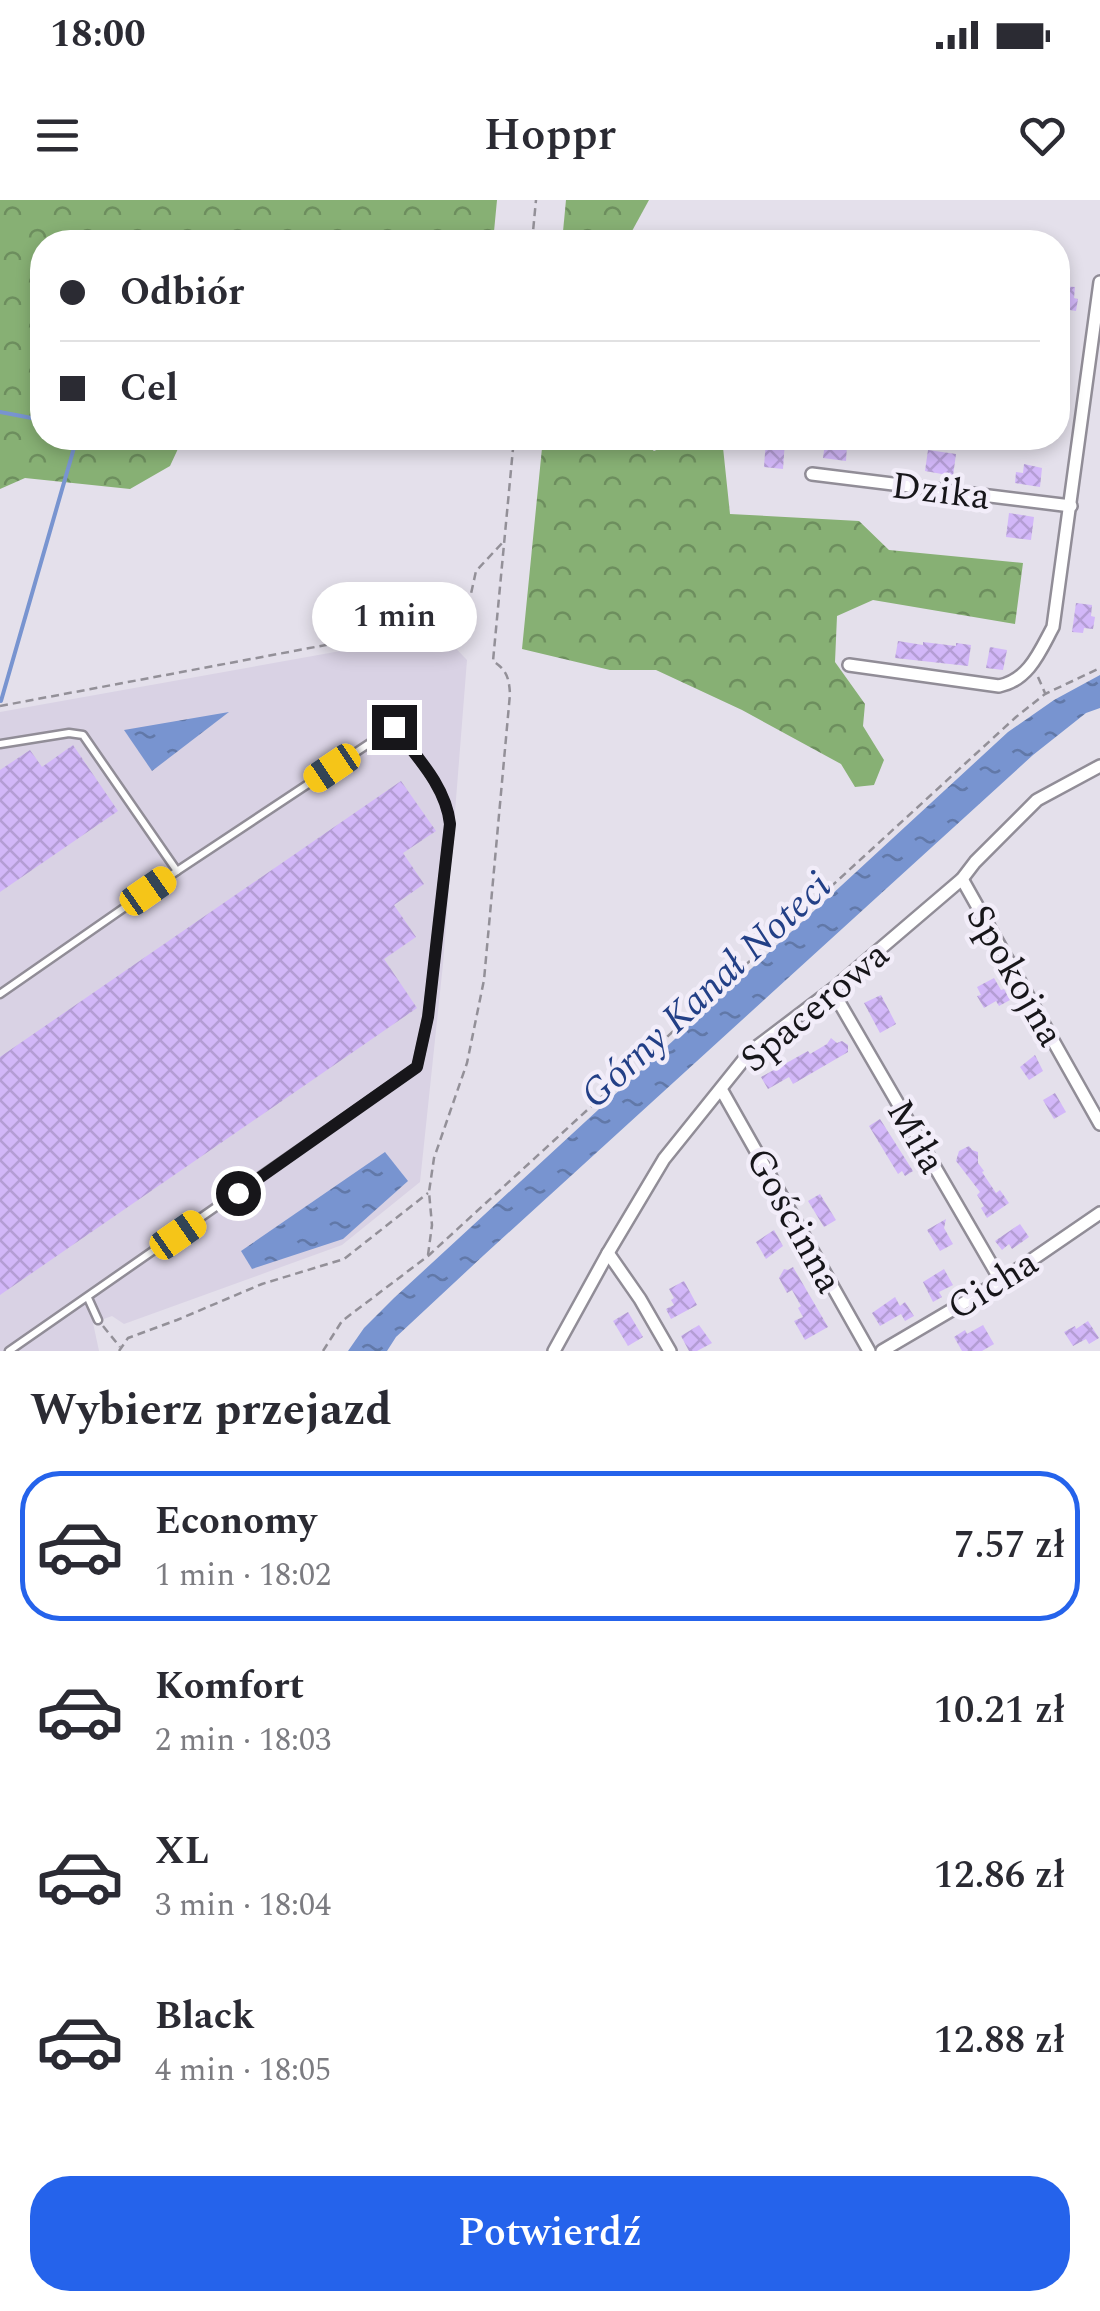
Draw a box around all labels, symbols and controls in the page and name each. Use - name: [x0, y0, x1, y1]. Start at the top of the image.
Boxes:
- text: 18:00: [50, 6, 145, 64]
- text: Hoppr: [484, 101, 616, 170]
- icon: menu: [30, 108, 85, 163]
- icon: heart: [1015, 108, 1070, 163]
- text: Odbiór: [120, 264, 244, 322]
- text: Cel: [120, 360, 178, 418]
- street label: Dzika: [888, 457, 994, 527]
- callout: 1 min: [312, 582, 476, 652]
- text: 1 min: [353, 592, 436, 641]
- route end: [372, 705, 417, 750]
- car: [299, 739, 365, 797]
- water label: Górny Kanał Noteci: [567, 858, 846, 1124]
- car: [115, 862, 181, 920]
- street label: Spokojna: [950, 894, 1079, 1058]
- street label: Spacerowa: [728, 927, 903, 1088]
- street label: Miła: [871, 1089, 960, 1186]
- street label: Gościnna: [729, 1137, 857, 1305]
- route start: [216, 1171, 261, 1216]
- car: [145, 1206, 211, 1264]
- street label: Cicha: [936, 1235, 1050, 1336]
- text: Wybierz przejazd: [30, 1376, 392, 1445]
- text: Economy: [155, 1493, 316, 1551]
- icon: car: [35, 1501, 125, 1591]
- text: 7.57 zł: [954, 1517, 1065, 1575]
- text: 1 min · 18:02: [155, 1551, 331, 1600]
- text: Komfort: [155, 1658, 304, 1716]
- icon: car: [35, 1666, 125, 1756]
- text: 10.21 zł: [934, 1682, 1065, 1740]
- text: 2 min · 18:03: [155, 1716, 331, 1765]
- text: XL: [155, 1823, 209, 1881]
- icon: car: [35, 1831, 125, 1921]
- text: 12.86 zł: [934, 1847, 1065, 1905]
- text: 3 min · 18:04: [155, 1881, 331, 1930]
- text: Black: [155, 1988, 255, 2046]
- icon: car: [35, 1996, 125, 2086]
- text: 12.88 zł: [934, 2012, 1065, 2070]
- text: 4 min · 18:05: [155, 2046, 331, 2095]
- button: Potwierdź: [30, 2176, 1070, 2291]

